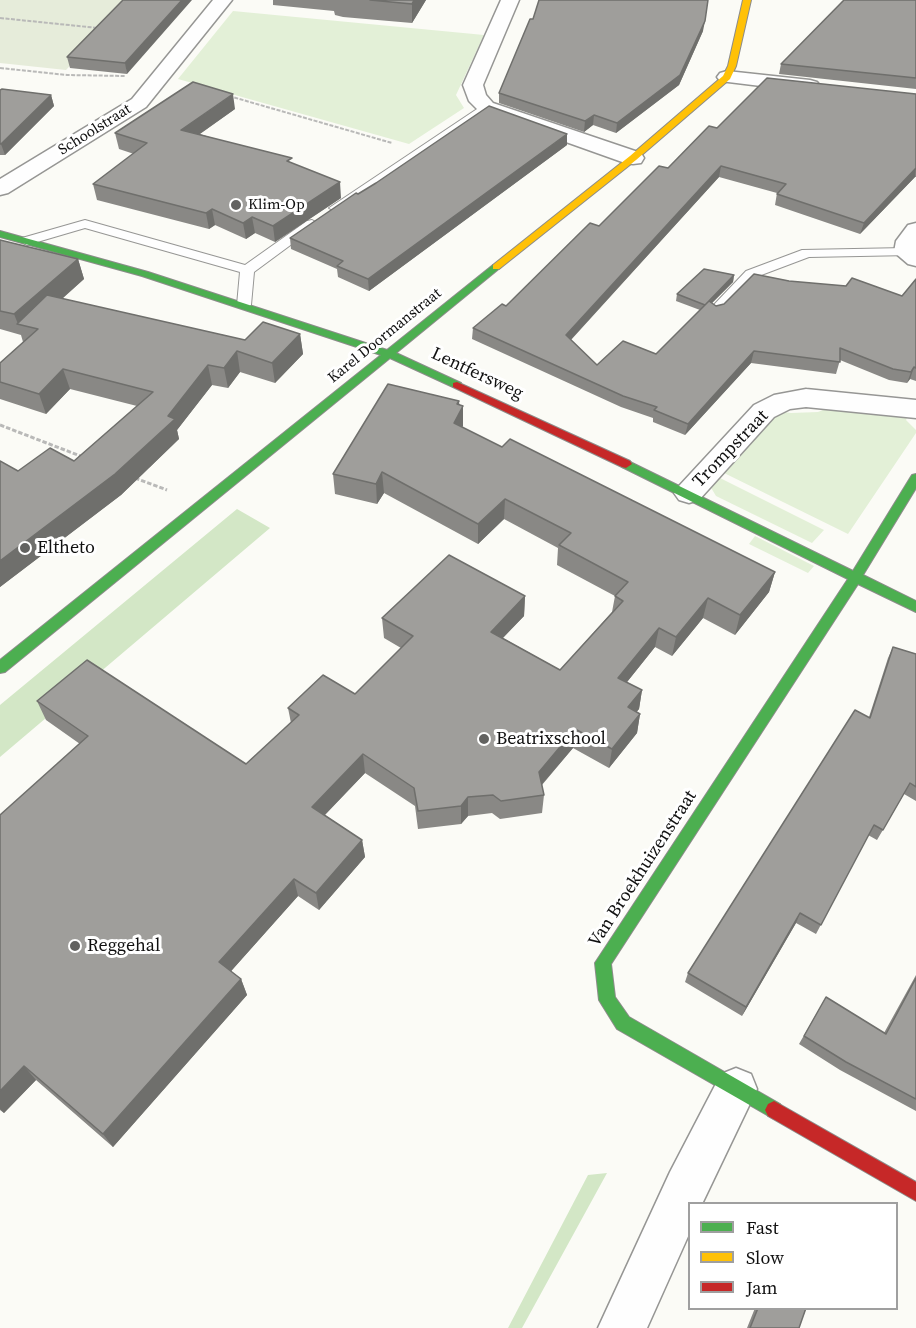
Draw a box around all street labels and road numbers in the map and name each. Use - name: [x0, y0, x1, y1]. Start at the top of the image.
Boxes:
- street label: Schoolstraat: [55, 101, 135, 159]
- street label: Karel Doormanstraat: [325, 285, 445, 387]
- street label: Lentfersweg: [428, 343, 526, 405]
- street label: Trompstraat: [689, 406, 773, 492]
- street label: Van Broekhuizenstraat: [584, 787, 702, 951]

